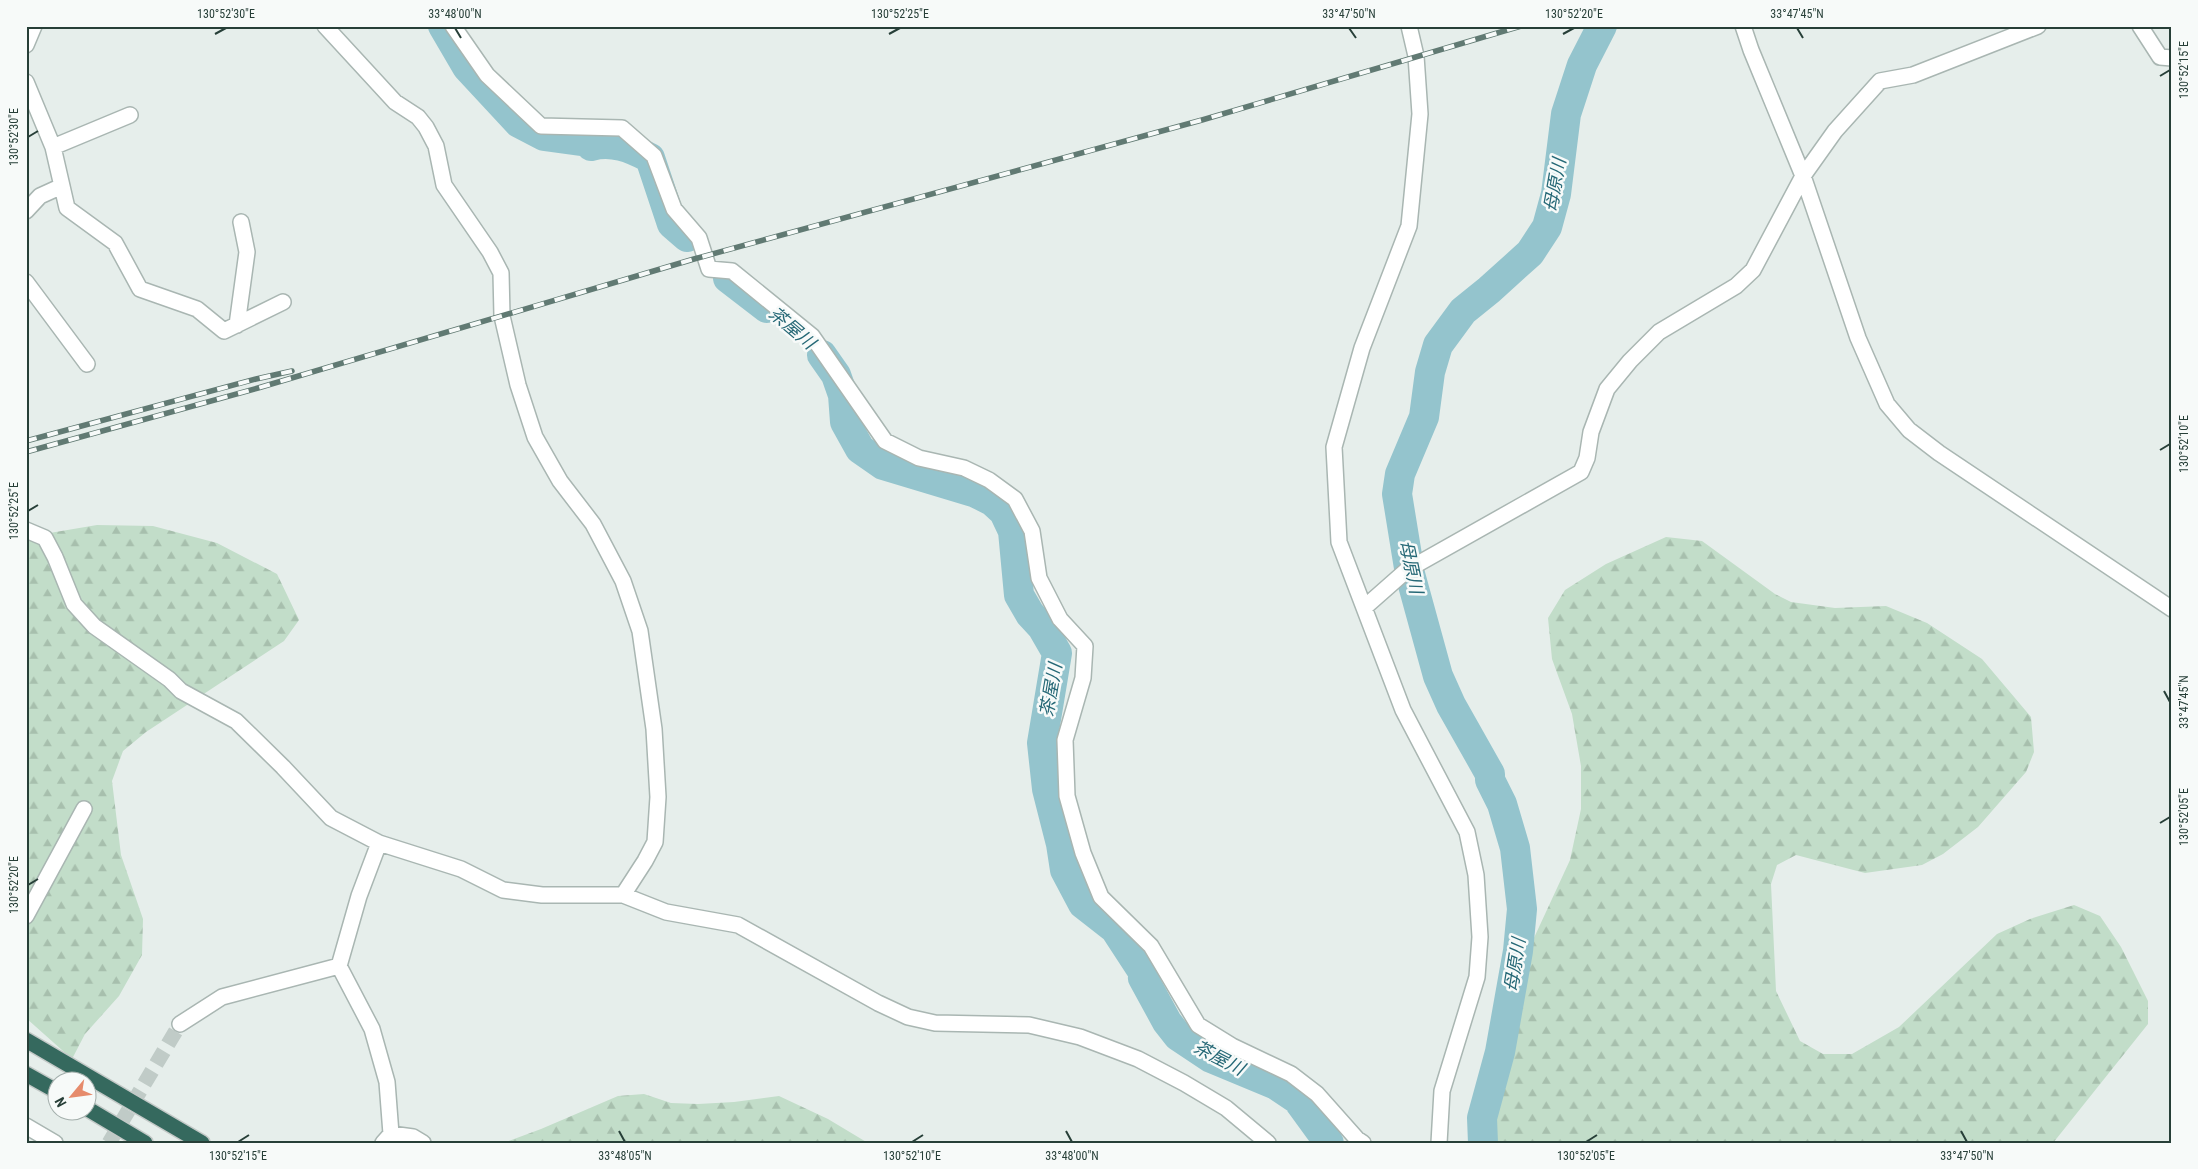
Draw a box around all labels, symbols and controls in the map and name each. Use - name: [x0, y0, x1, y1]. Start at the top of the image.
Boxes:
- text: 130°52'30"E: [197, 7, 255, 21]
- text: 33°48'00"N: [428, 7, 482, 21]
- text: 130°52'25"E: [871, 7, 929, 21]
- text: 33°47'50"N: [1322, 7, 1376, 21]
- text: 130°52'20"E: [1545, 7, 1603, 21]
- text: 33°47'45"N: [1770, 7, 1824, 21]
- text: 130°52'15"E: [2177, 41, 2191, 99]
- text: 130°52'30"E: [7, 108, 21, 166]
- water label: 母原川: [1539, 155, 1570, 213]
- water label: 茶屋川: [765, 302, 821, 354]
- text: 130°52'10"E: [2177, 415, 2191, 473]
- text: 130°52'25"E: [7, 482, 21, 540]
- water label: 母原川: [1396, 538, 1428, 597]
- water label: 茶屋川: [1035, 660, 1066, 718]
- text: 33°47'45"N: [2177, 675, 2191, 729]
- text: 130°52'05"E: [2177, 788, 2191, 846]
- text: 130°52'20"E: [7, 856, 21, 914]
- water label: 母原川: [1500, 935, 1529, 993]
- water label: 茶屋川: [1190, 1036, 1250, 1080]
- north arrow: [48, 1072, 98, 1122]
- text: N: [52, 1095, 70, 1110]
- text: 130°52'15"E: [209, 1149, 267, 1163]
- text: 33°48'05"N: [598, 1149, 652, 1163]
- text: 130°52'10"E: [883, 1149, 941, 1163]
- text: 33°48'00"N: [1045, 1149, 1099, 1163]
- text: 130°52'05"E: [1557, 1149, 1615, 1163]
- text: 33°47'50"N: [1940, 1149, 1994, 1163]

